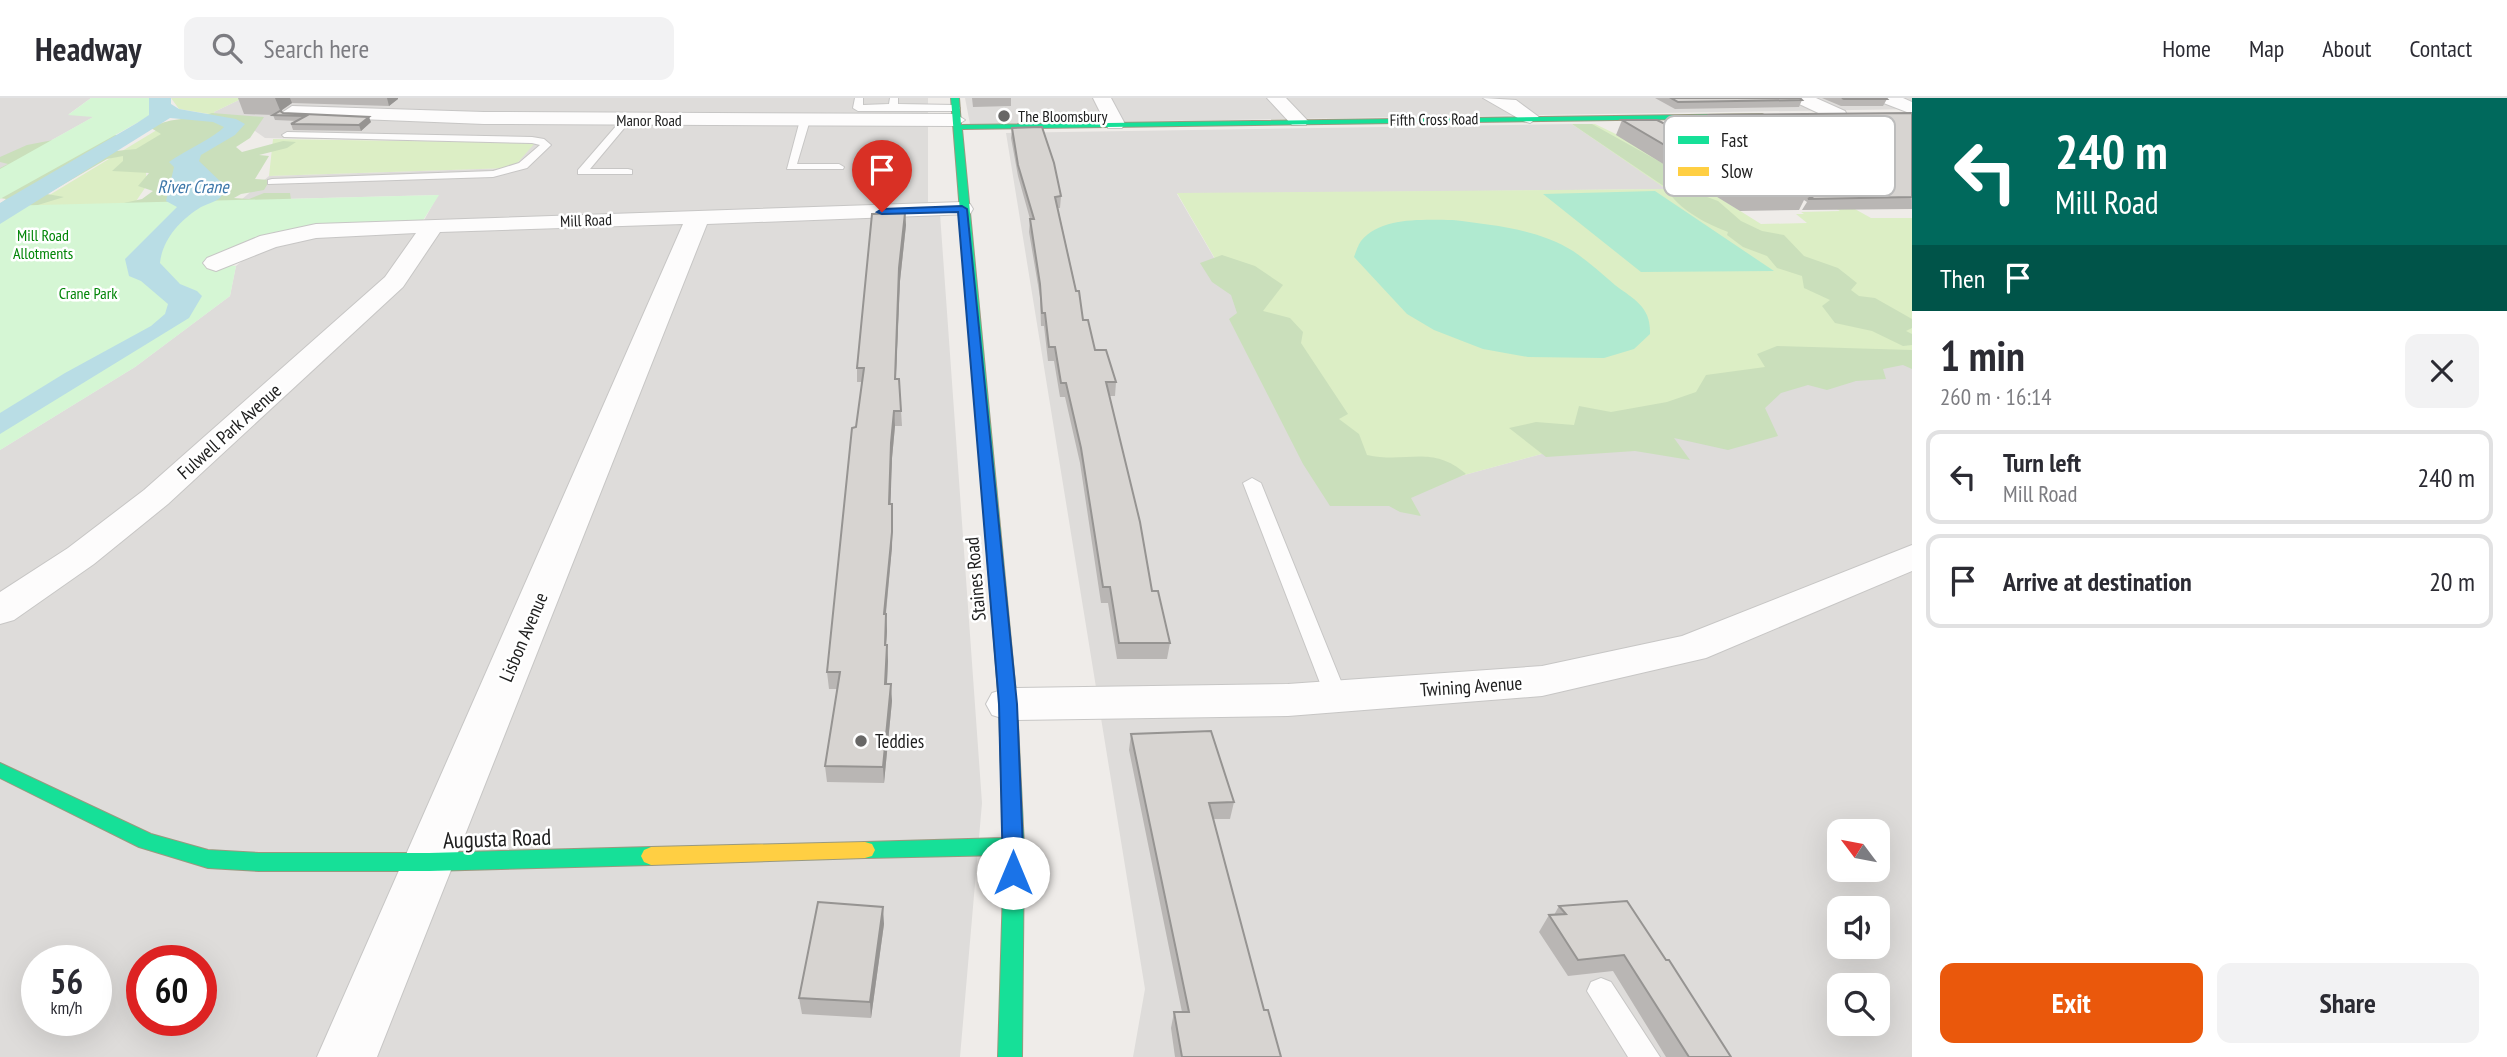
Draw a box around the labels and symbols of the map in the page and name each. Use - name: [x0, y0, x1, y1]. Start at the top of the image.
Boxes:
- place label: The Bloomsbury: [1018, 106, 1107, 126]
- marker: The Bloomsbury: [996, 108, 1012, 124]
- street label: Fifth Cross Road: [1389, 108, 1479, 130]
- street label: Manor Road: [616, 110, 682, 130]
- legend: [1664, 116, 1895, 196]
- text: Fast: [1721, 128, 1749, 152]
- pin: [852, 140, 912, 212]
- text: Slow: [1721, 159, 1754, 183]
- water label: River Crane: [157, 175, 230, 198]
- street label: Mill Road: [560, 209, 612, 231]
- park label: Mill Road Allotments: [13, 225, 73, 263]
- park label: Crane Park: [59, 283, 118, 303]
- street label: Fulwell Park Avenue: [172, 378, 286, 484]
- street label: Staines Road: [959, 536, 991, 622]
- street label: Lisbon Avenue: [493, 589, 553, 685]
- street label: Twining Avenue: [1419, 670, 1523, 702]
- place label: Teddies: [875, 729, 924, 753]
- marker: Teddies: [853, 733, 869, 749]
- north arrow: [1827, 819, 1890, 882]
- street label: Augusta Road: [442, 822, 552, 854]
- position arrow: [976, 836, 1050, 910]
- speed limit sign: 60: [126, 945, 217, 1036]

